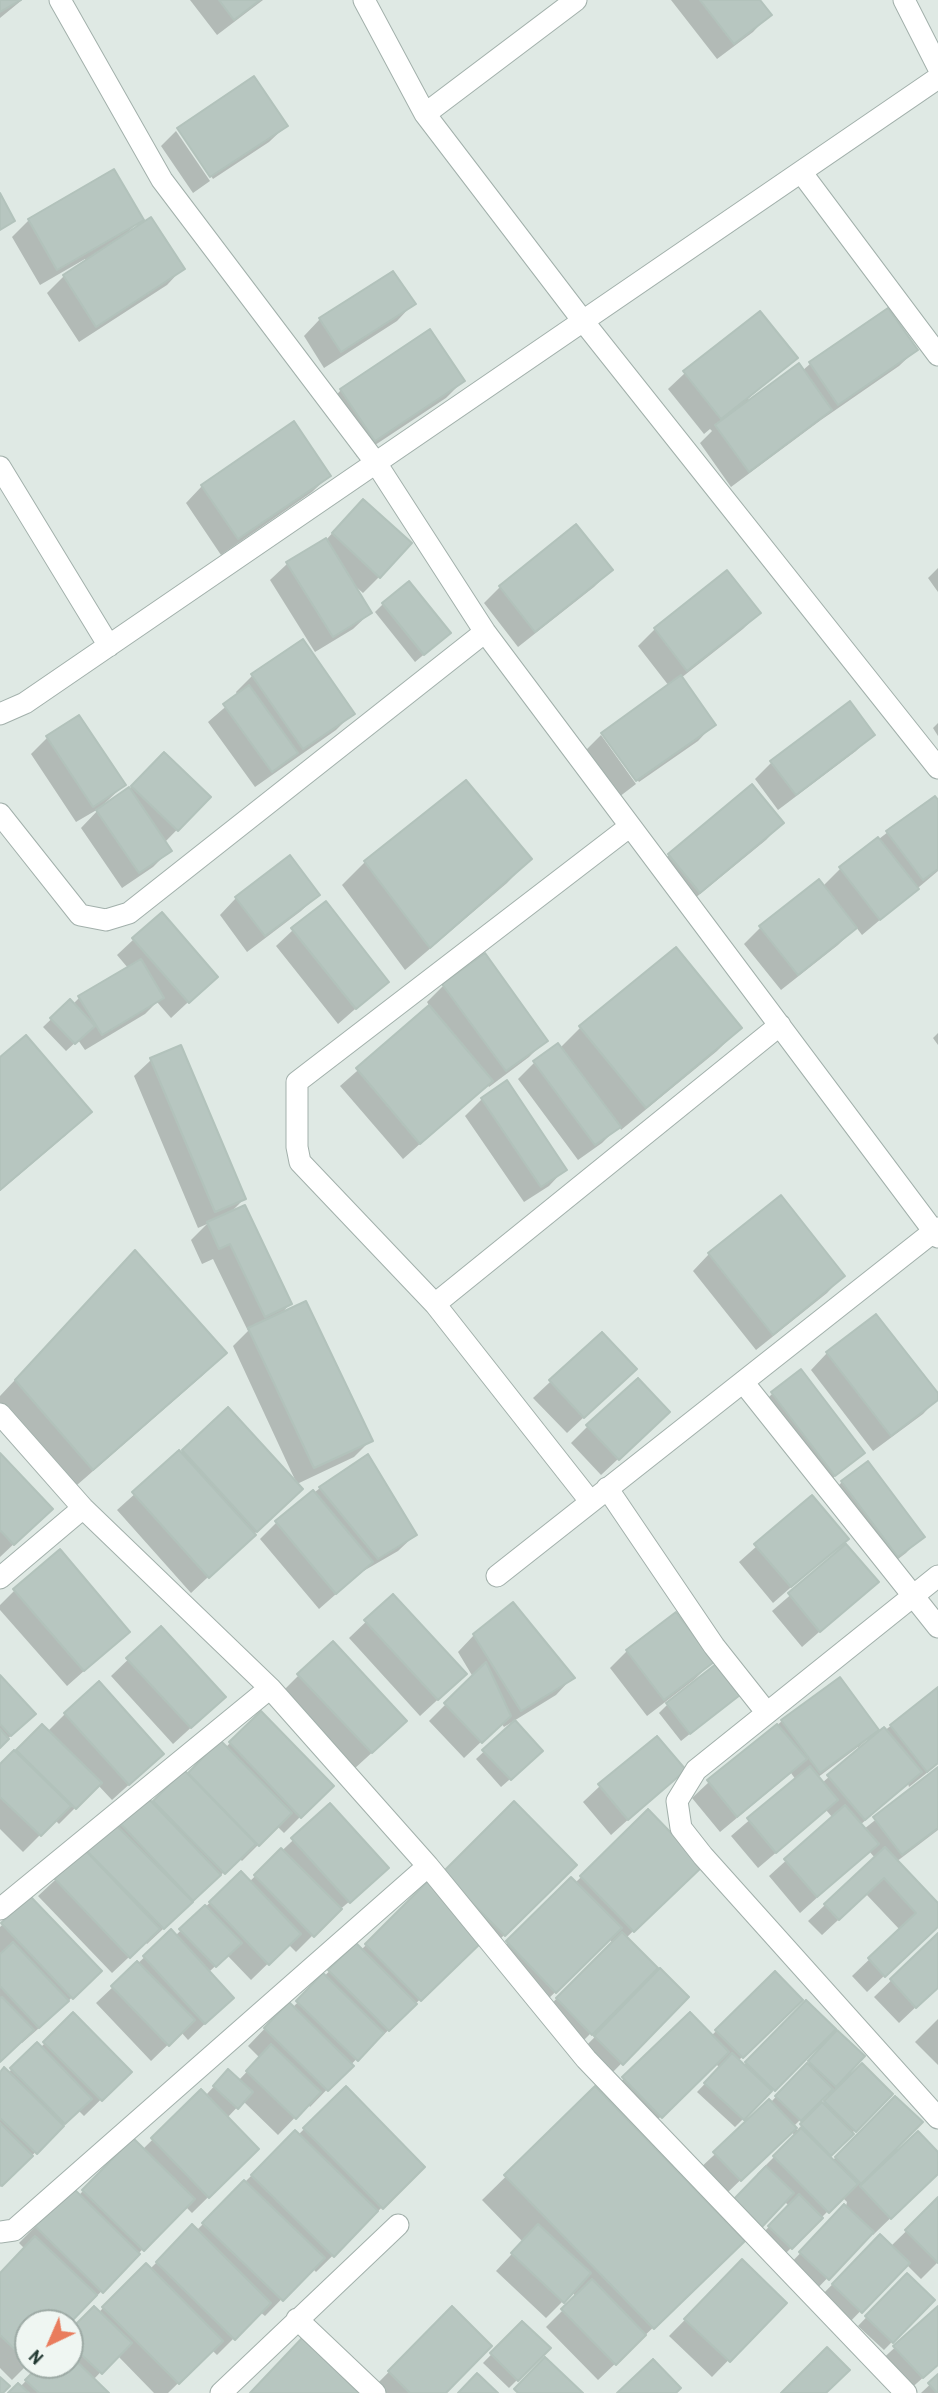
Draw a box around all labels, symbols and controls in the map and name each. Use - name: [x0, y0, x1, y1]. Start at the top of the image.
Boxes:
- north arrow: [14, 2309, 84, 2379]
- text: N: [23, 2344, 49, 2371]

